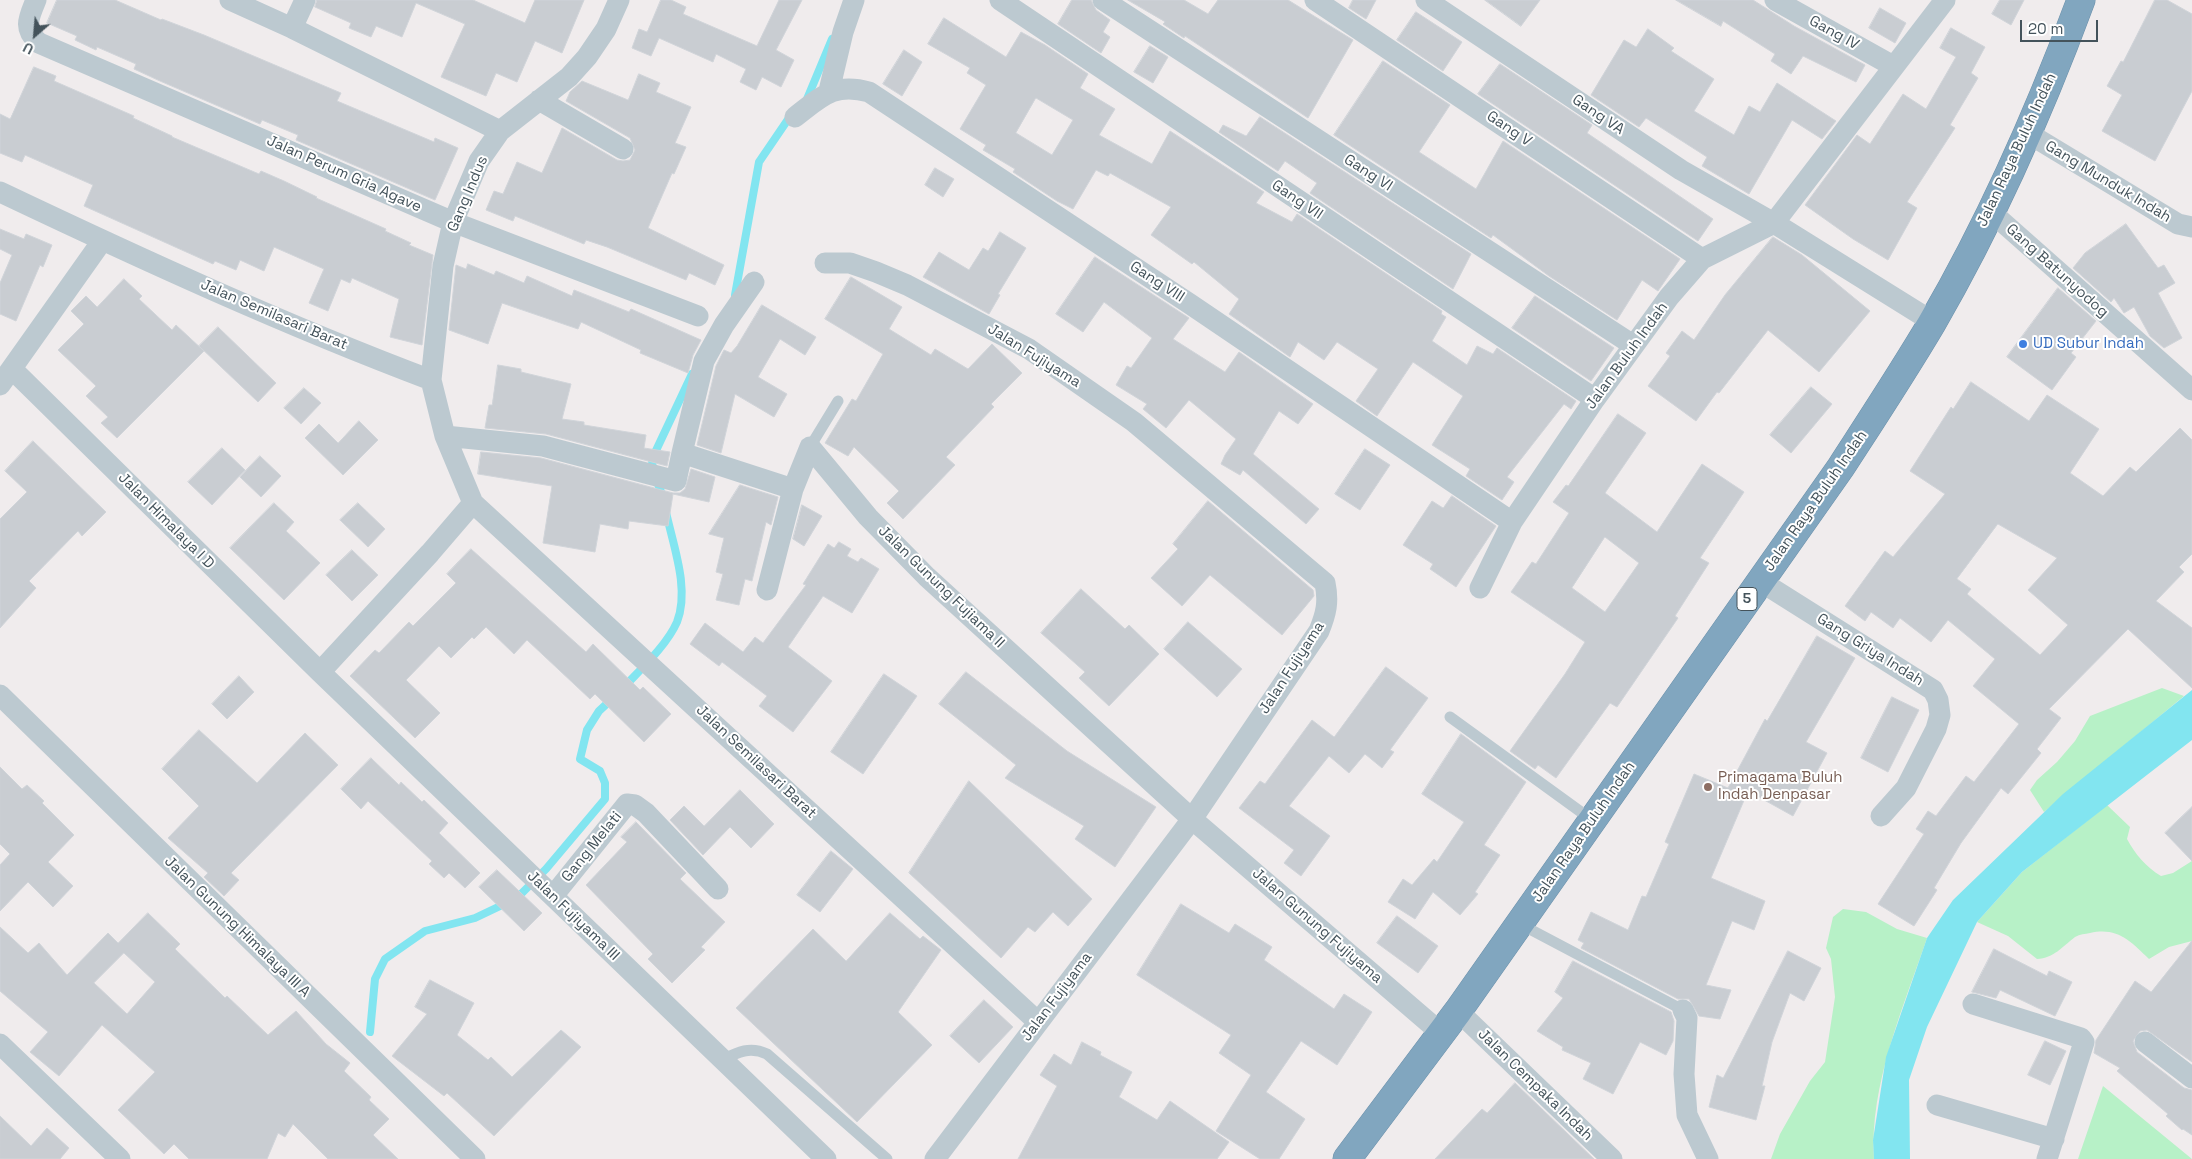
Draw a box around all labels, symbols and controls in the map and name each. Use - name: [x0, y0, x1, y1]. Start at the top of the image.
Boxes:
- north arrow: [10, 10, 60, 60]
- scale bar: [2022, 10, 2100, 42]
- street label: Gang IV: [1806, 12, 1862, 54]
- text: 20 m: [2028, 19, 2063, 38]
- text: U: [20, 38, 36, 59]
- street label: Jalan Raya Buluh Indah: [1973, 70, 2061, 230]
- street label: Gang VA: [1568, 91, 1628, 139]
- street label: Gang V: [1483, 107, 1535, 151]
- street label: Jalan Perum Gria Agave: [264, 132, 424, 216]
- street label: Gang Munduk Indah: [2042, 137, 2174, 227]
- street label: Gang VI: [1340, 151, 1396, 195]
- street label: Gang Indus: [444, 153, 492, 235]
- street label: Gang VII: [1268, 176, 1326, 224]
- street label: Gang Batunyodog: [2002, 220, 2112, 322]
- street label: Gang VIII: [1126, 258, 1188, 306]
- street label: Jalan Semilasari Barat: [198, 276, 350, 354]
- street label: Jalan Buluh Indah: [1582, 299, 1672, 413]
- street label: Jalan Fujiyama: [984, 320, 1084, 392]
- place label: UD Subur Indah: [2033, 335, 2144, 353]
- marker: UD Subur Indah: [2017, 338, 2029, 350]
- street label: Jalan Raya Buluh Indah: [1761, 427, 1871, 575]
- street label: Jalan Himalaya I D: [114, 469, 218, 573]
- street label: Jalan Gunung Fujiama II: [874, 522, 1008, 652]
- road number: 5: [1737, 588, 1757, 610]
- street label: Gang Griya Indah: [1813, 610, 1927, 690]
- street label: Jalan Fujiyama: [1255, 618, 1329, 718]
- street label: Jalan Semilasari Barat: [692, 702, 820, 822]
- street label: Jalan Raya Buluh Indah: [1529, 758, 1639, 906]
- place label: Primagama Buluh Indah Denpasar: [1718, 769, 1842, 804]
- marker: Primagama Buluh Indah Denpasar: [1702, 781, 1714, 793]
- street label: Gang Melati: [558, 808, 626, 886]
- street label: Jalan Gunung Himalaya III A: [160, 853, 314, 1001]
- street label: Jalan Gunung Fujiyama: [1248, 865, 1386, 987]
- street label: Jalan Fujiyama III: [523, 867, 623, 965]
- street label: Jalan Fujiyama: [1018, 949, 1096, 1045]
- street label: Jalan Cempaka Indah: [1474, 1025, 1596, 1145]

